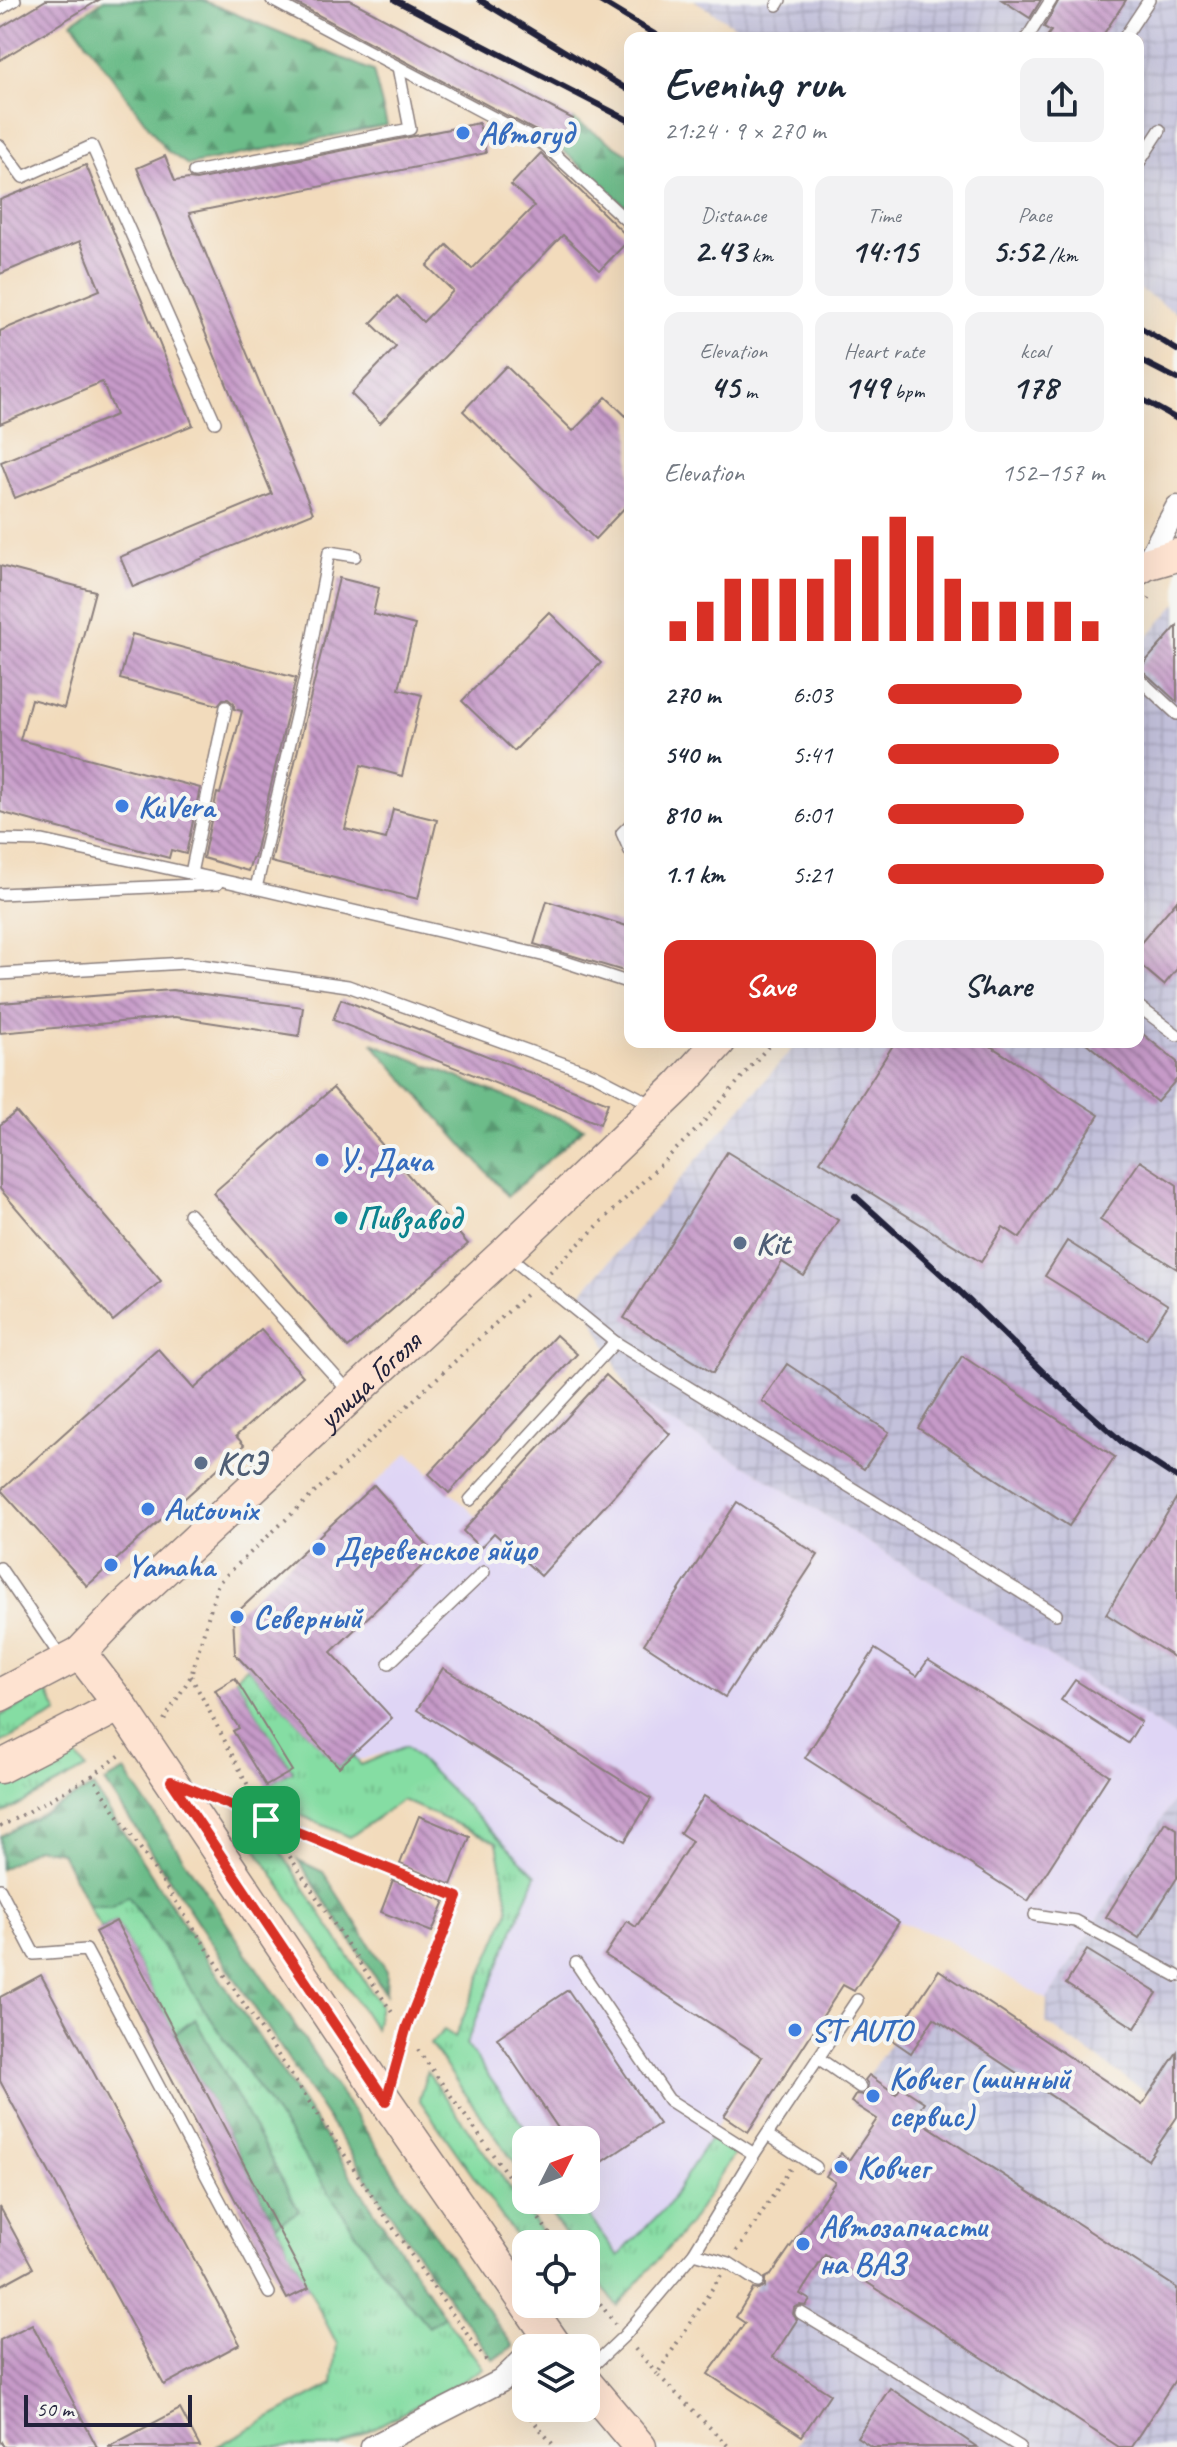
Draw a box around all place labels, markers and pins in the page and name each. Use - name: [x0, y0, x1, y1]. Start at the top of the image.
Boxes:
- place label: Автогуд: [479, 113, 578, 154]
- marker: Автогуд: [454, 124, 472, 142]
- place label: KuVera: [138, 786, 217, 827]
- marker: KuVera: [113, 797, 131, 815]
- place label: У. Дача: [338, 1140, 435, 1181]
- marker: У. Дача: [313, 1151, 331, 1169]
- place label: Пивзавод: [357, 1198, 465, 1239]
- marker: Пивзавод: [332, 1209, 350, 1227]
- place label: Kit: [756, 1223, 793, 1264]
- marker: Kit: [731, 1234, 749, 1252]
- place label: КСЭ: [217, 1443, 270, 1484]
- marker: КСЭ: [192, 1454, 210, 1472]
- place label: Autounix: [164, 1489, 261, 1530]
- marker: Autounix: [139, 1500, 157, 1518]
- place label: Деревенское яйцо: [335, 1529, 539, 1570]
- marker: Деревенское яйцо: [310, 1540, 328, 1558]
- place label: Yamaha: [127, 1545, 217, 1586]
- marker: Yamaha: [102, 1556, 120, 1574]
- place label: Северный: [253, 1597, 364, 1638]
- marker: Северный: [228, 1608, 246, 1626]
- pin: [232, 1786, 300, 1854]
- place label: ST AUTO: [811, 2010, 915, 2051]
- marker: ST AUTO: [786, 2021, 804, 2039]
- place label: Ковчег (шинный сервис): [889, 2058, 1072, 2136]
- marker: Ковчег (шинный сервис): [864, 2087, 882, 2105]
- place label: Ковчег: [857, 2147, 933, 2188]
- marker: Ковчег: [832, 2158, 850, 2176]
- place label: Автозапчасти на ВАЗ: [819, 2206, 989, 2284]
- marker: Автозапчасти на ВАЗ: [794, 2235, 812, 2253]

